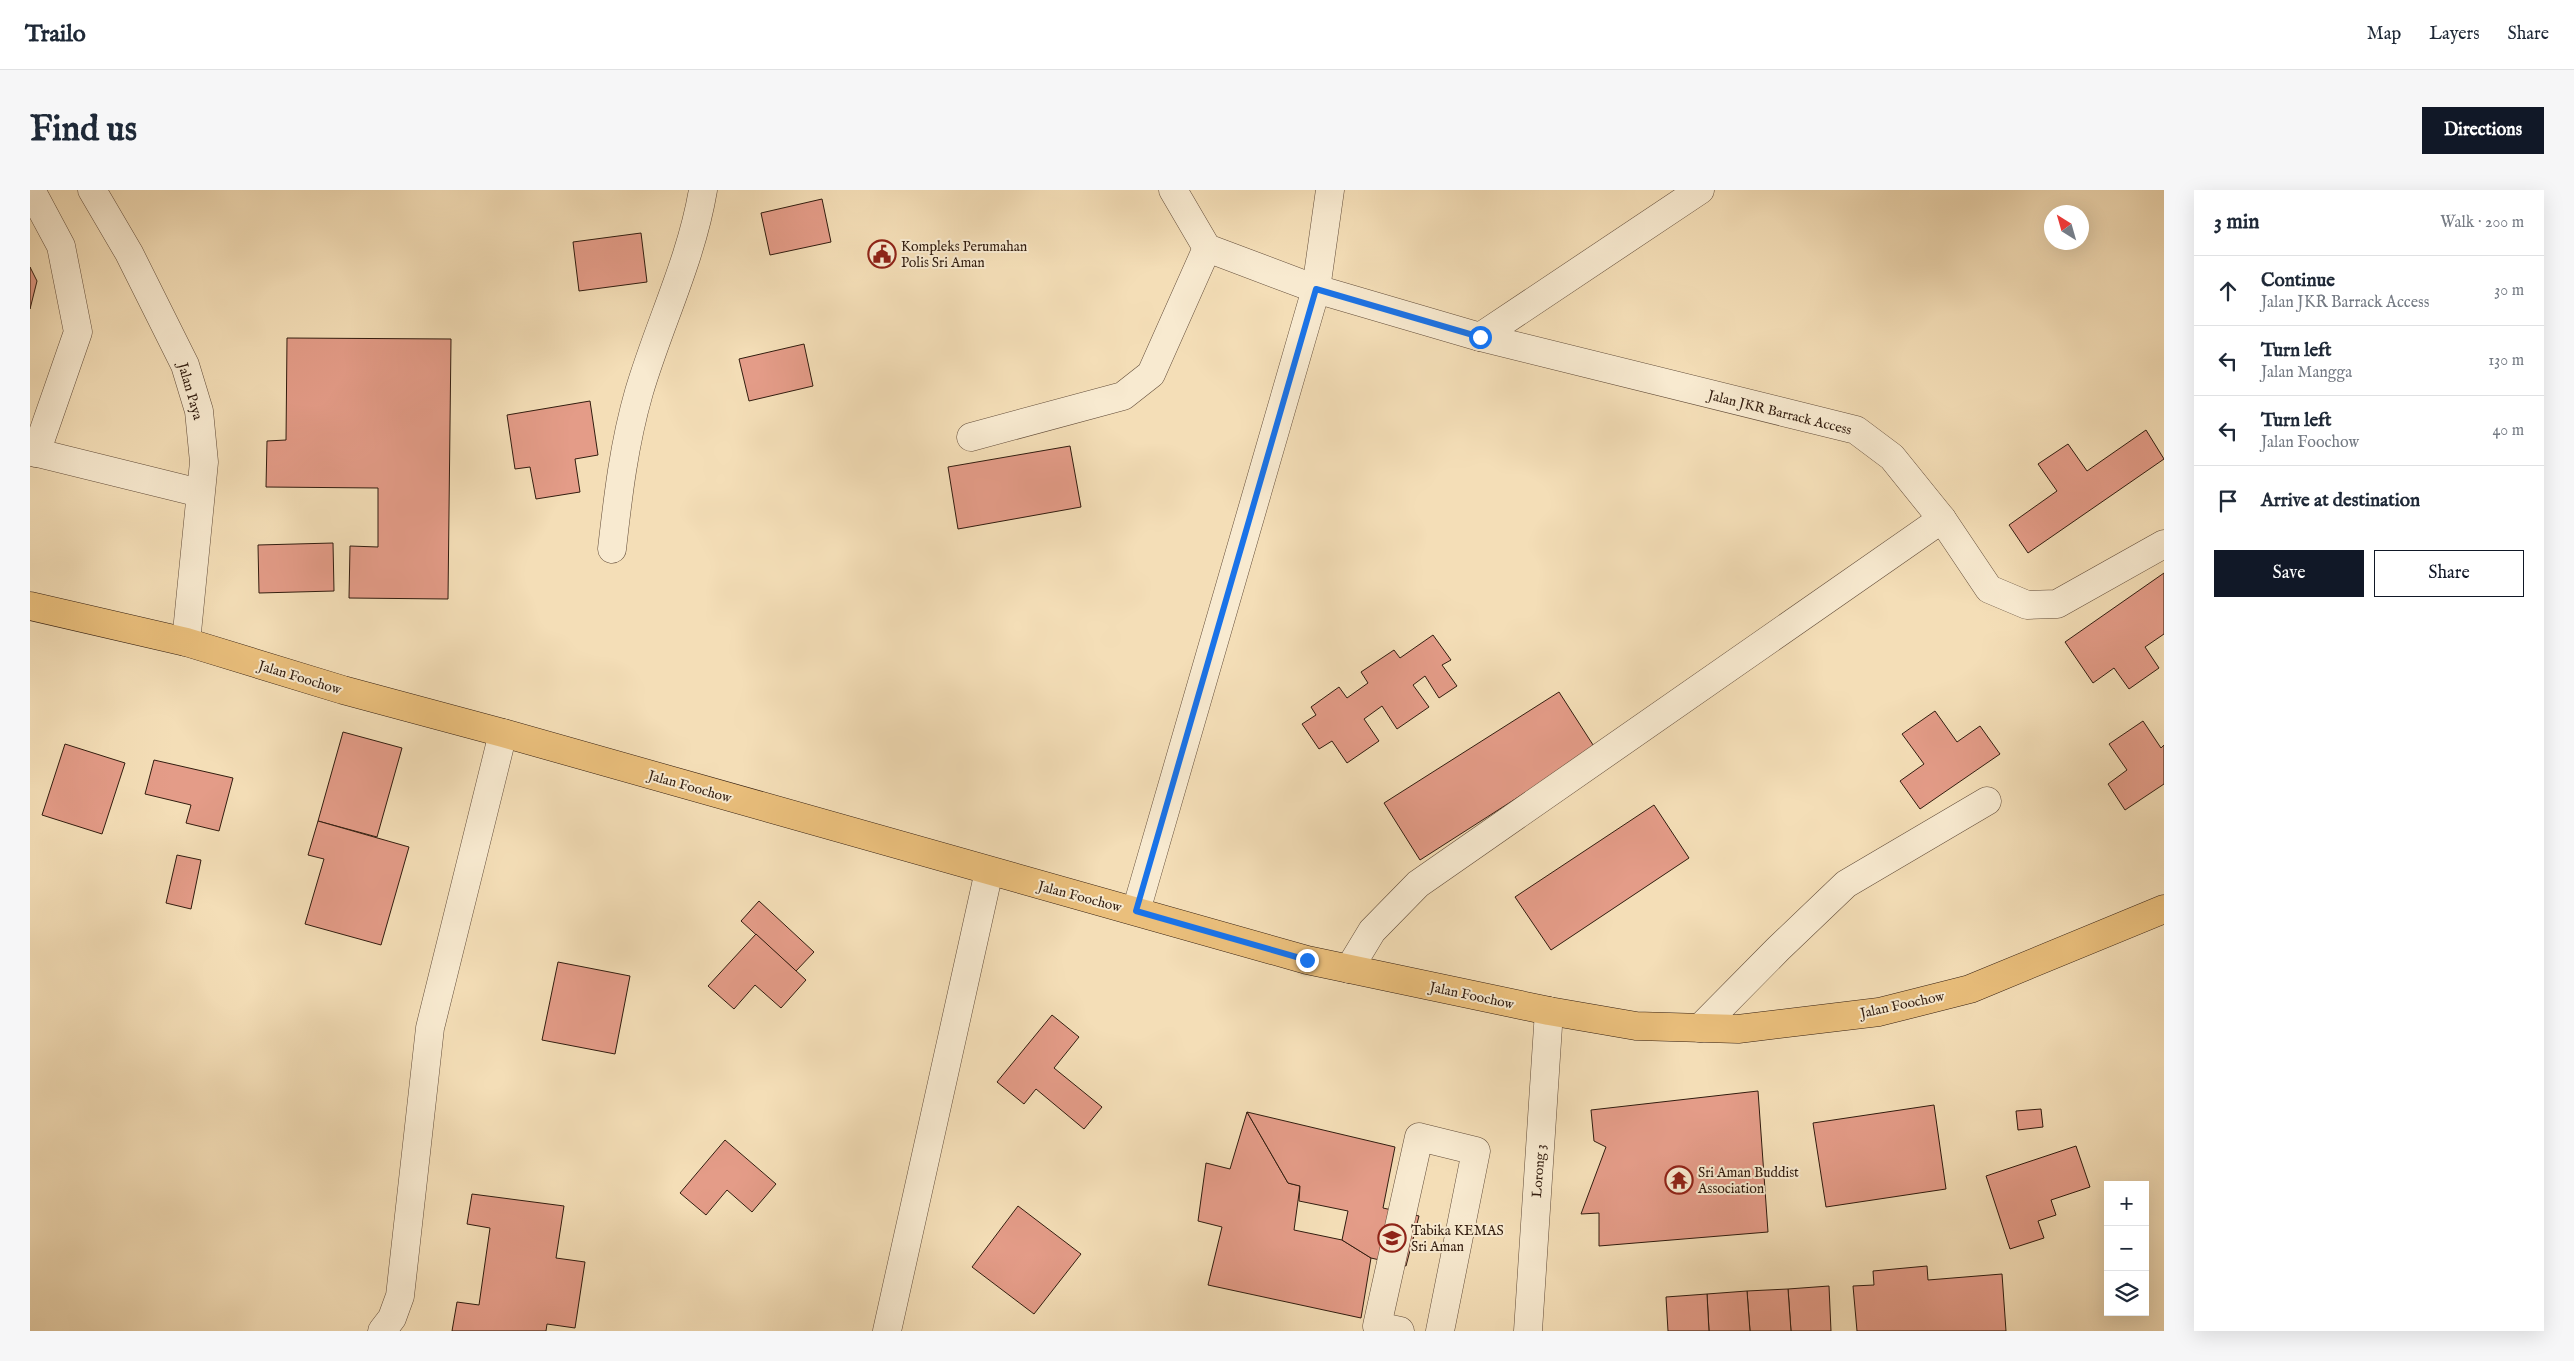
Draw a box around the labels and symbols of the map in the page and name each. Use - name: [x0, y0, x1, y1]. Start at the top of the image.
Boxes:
- north arrow: [2044, 205, 2089, 250]
- place label: Kompleks Perumahan Polis Sri Aman: [901, 238, 1028, 272]
- public building icon: Kompleks Perumahan Polis Sri Aman: [867, 239, 897, 269]
- route start: [1469, 326, 1492, 349]
- street label: Jalan Paya: [173, 359, 207, 423]
- street label: Jalan JKR Barrack Access: [1704, 386, 1853, 440]
- street label: Jalan Foochow: [254, 656, 344, 699]
- street label: Jalan Foochow: [644, 766, 734, 808]
- street label: Jalan Foochow: [1034, 877, 1124, 917]
- route end: [1296, 949, 1319, 972]
- street label: Jalan Foochow: [1426, 978, 1516, 1014]
- street label: Jalan Foochow: [1856, 987, 1947, 1023]
- street label: Lorong 3: [1528, 1144, 1550, 1198]
- place label: Sri Aman Buddist Association: [1697, 1164, 1799, 1198]
- temple icon: Sri Aman Buddist Association: [1664, 1165, 1694, 1195]
- place label: Tabika KEMAS Sri Aman: [1411, 1222, 1504, 1256]
- school or university icon: Tabika KEMAS Sri Aman: [1377, 1223, 1407, 1253]

